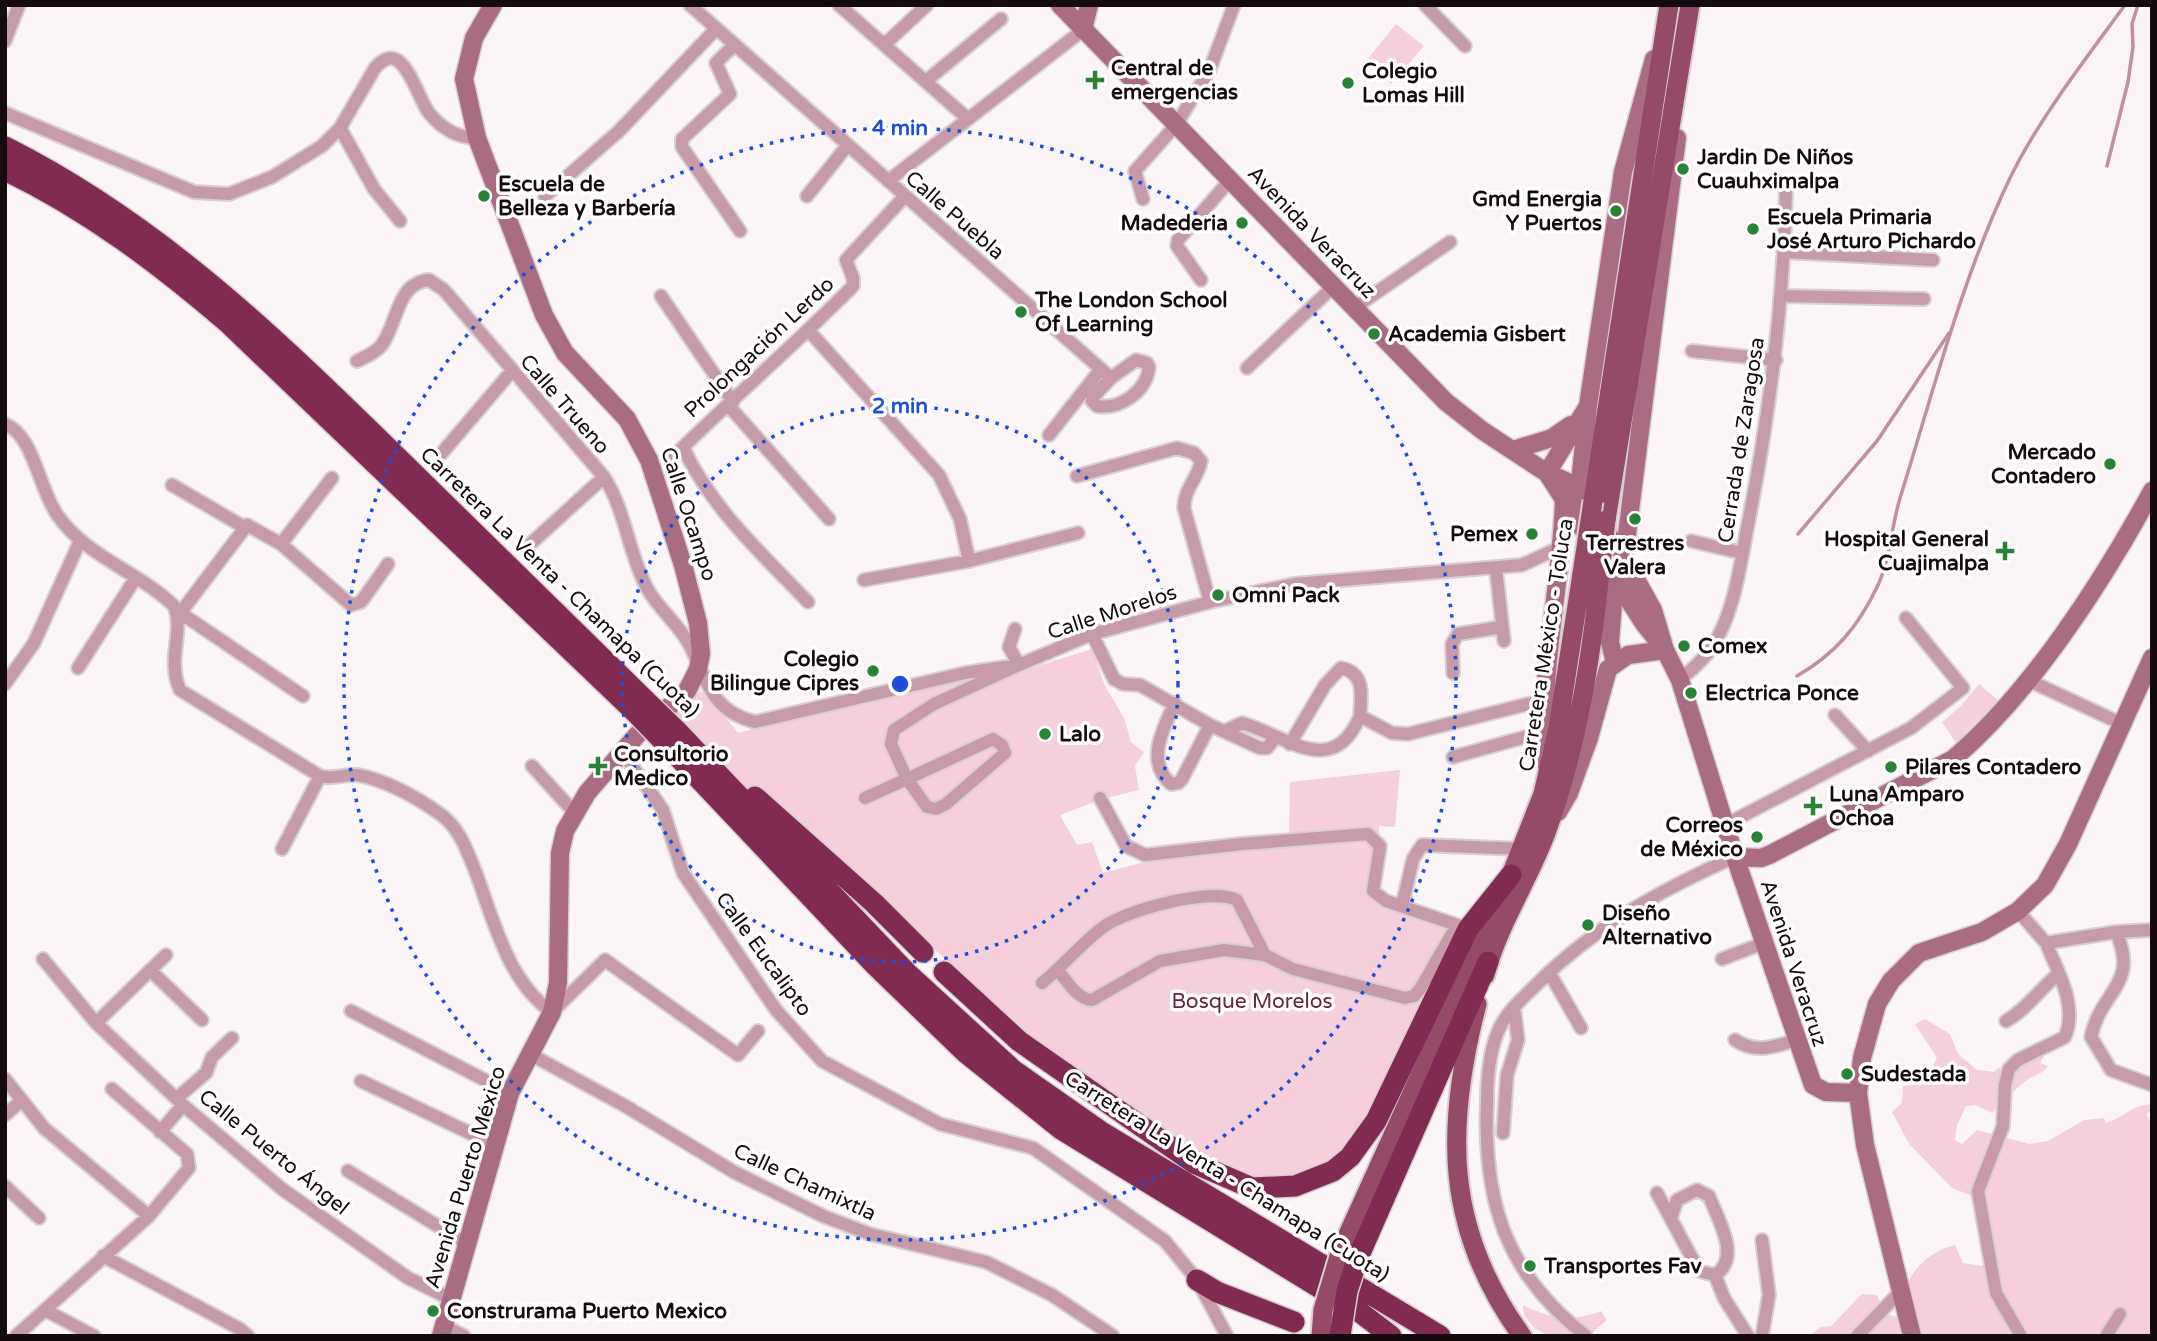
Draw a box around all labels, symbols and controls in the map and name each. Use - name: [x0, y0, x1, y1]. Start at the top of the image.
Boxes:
- place label: Central de emergencias: [1111, 56, 1238, 105]
- place label: Colegio Lomas Hill: [1362, 59, 1465, 108]
- marker: Central de emergencias: [1085, 70, 1105, 90]
- marker: Colegio Lomas Hill: [1340, 75, 1356, 91]
- text: 4 min: [872, 116, 928, 141]
- place label: Jardin De Niños Cuauhximalpa: [1696, 145, 1853, 194]
- street label: Avenida Veracruz: [1242, 161, 1381, 304]
- marker: Jardin De Niños Cuauhximalpa: [1675, 161, 1691, 177]
- street label: Calle Puebla: [900, 166, 1009, 265]
- place label: Escuela de Belleza y Barbería: [498, 172, 676, 221]
- place label: Gmd Energia Y Puertos: [1472, 187, 1602, 236]
- marker: Escuela de Belleza y Barbería: [476, 188, 492, 204]
- marker: Gmd Energia Y Puertos: [1608, 203, 1624, 219]
- place label: Escuela Primaria José Arturo Pichardo: [1766, 205, 1976, 254]
- place label: Madederia: [1121, 211, 1228, 236]
- marker: Madederia: [1234, 215, 1250, 231]
- marker: Escuela Primaria José Arturo Pichardo: [1745, 221, 1761, 237]
- street label: Prolongación Lerdo: [679, 272, 839, 423]
- place label: The London School Of Learning: [1034, 288, 1227, 337]
- marker: The London School Of Learning: [1013, 304, 1029, 320]
- place label: Academia Gisbert: [1388, 322, 1566, 347]
- marker: Academia Gisbert: [1366, 326, 1382, 342]
- street label: Cerrada de Zaragosa: [1713, 335, 1770, 545]
- street label: Calle Trueno: [515, 349, 615, 459]
- text: 2 min: [872, 394, 928, 419]
- place label: Mercado Contadero: [1991, 440, 2096, 489]
- street label: Carretera La Venta - Chamapa (Cuota): [415, 442, 704, 723]
- street label: Calle Ocampo: [655, 444, 722, 584]
- marker: Mercado Contadero: [2102, 456, 2118, 472]
- marker: Terrestres Valera: [1627, 511, 1643, 527]
- street label: Carretera México - Toluca: [1514, 517, 1579, 773]
- place label: Pemex: [1450, 522, 1518, 547]
- marker: Pemex: [1524, 526, 1540, 542]
- place label: Hospital General Cuajimalpa: [1824, 527, 1989, 576]
- place label: Terrestres Valera: [1585, 531, 1684, 580]
- marker: Hospital General Cuajimalpa: [1995, 541, 2015, 561]
- street label: Calle Morelos: [1044, 580, 1180, 645]
- place label: Omni Pack: [1232, 583, 1340, 608]
- marker: Omni Pack: [1210, 587, 1226, 603]
- place label: Comex: [1698, 634, 1767, 659]
- marker: Comex: [1676, 638, 1692, 654]
- place label: Colegio Bilingue Cipres: [710, 647, 859, 696]
- marker: Colegio Bilingue Cipres: [865, 663, 881, 679]
- centre of rings: [888, 672, 912, 696]
- place label: Electrica Ponce: [1705, 681, 1859, 706]
- marker: Electrica Ponce: [1683, 685, 1699, 701]
- place label: Lalo: [1059, 722, 1101, 747]
- marker: Lalo: [1037, 726, 1053, 742]
- place label: Consultorio Medico: [614, 742, 729, 791]
- place label: Pilares Contadero: [1905, 755, 2082, 780]
- marker: Consultorio Medico: [588, 756, 608, 776]
- marker: Pilares Contadero: [1883, 759, 1899, 775]
- place label: Luna Amparo Ochoa: [1829, 782, 1965, 831]
- marker: Luna Amparo Ochoa: [1803, 796, 1823, 816]
- place label: Correos de México: [1640, 813, 1743, 862]
- marker: Correos de México: [1749, 829, 1765, 845]
- street label: Avenida Veracruz: [1755, 877, 1832, 1050]
- street label: Calle Eucalipto: [710, 887, 817, 1021]
- place label: Diseño Alternativo: [1602, 901, 1712, 950]
- marker: Diseño Alternativo: [1580, 917, 1596, 933]
- park label: Bosque Morelos: [1171, 989, 1333, 1014]
- place label: Sudestada: [1861, 1062, 1967, 1087]
- street label: Avenida Puerto México: [420, 1063, 511, 1291]
- street label: Carretera La Venta - Chamapa (Cuota): [1060, 1066, 1394, 1287]
- marker: Sudestada: [1839, 1066, 1855, 1082]
- street label: Calle Puerto Ángel: [194, 1084, 354, 1221]
- street label: Calle Chamixtla: [730, 1139, 880, 1226]
- place label: Transportes Fav: [1543, 1254, 1702, 1279]
- marker: Transportes Fav: [1522, 1258, 1538, 1274]
- place label: Construrama Puerto Mexico: [447, 1299, 727, 1324]
- marker: Construrama Puerto Mexico: [425, 1303, 441, 1319]

